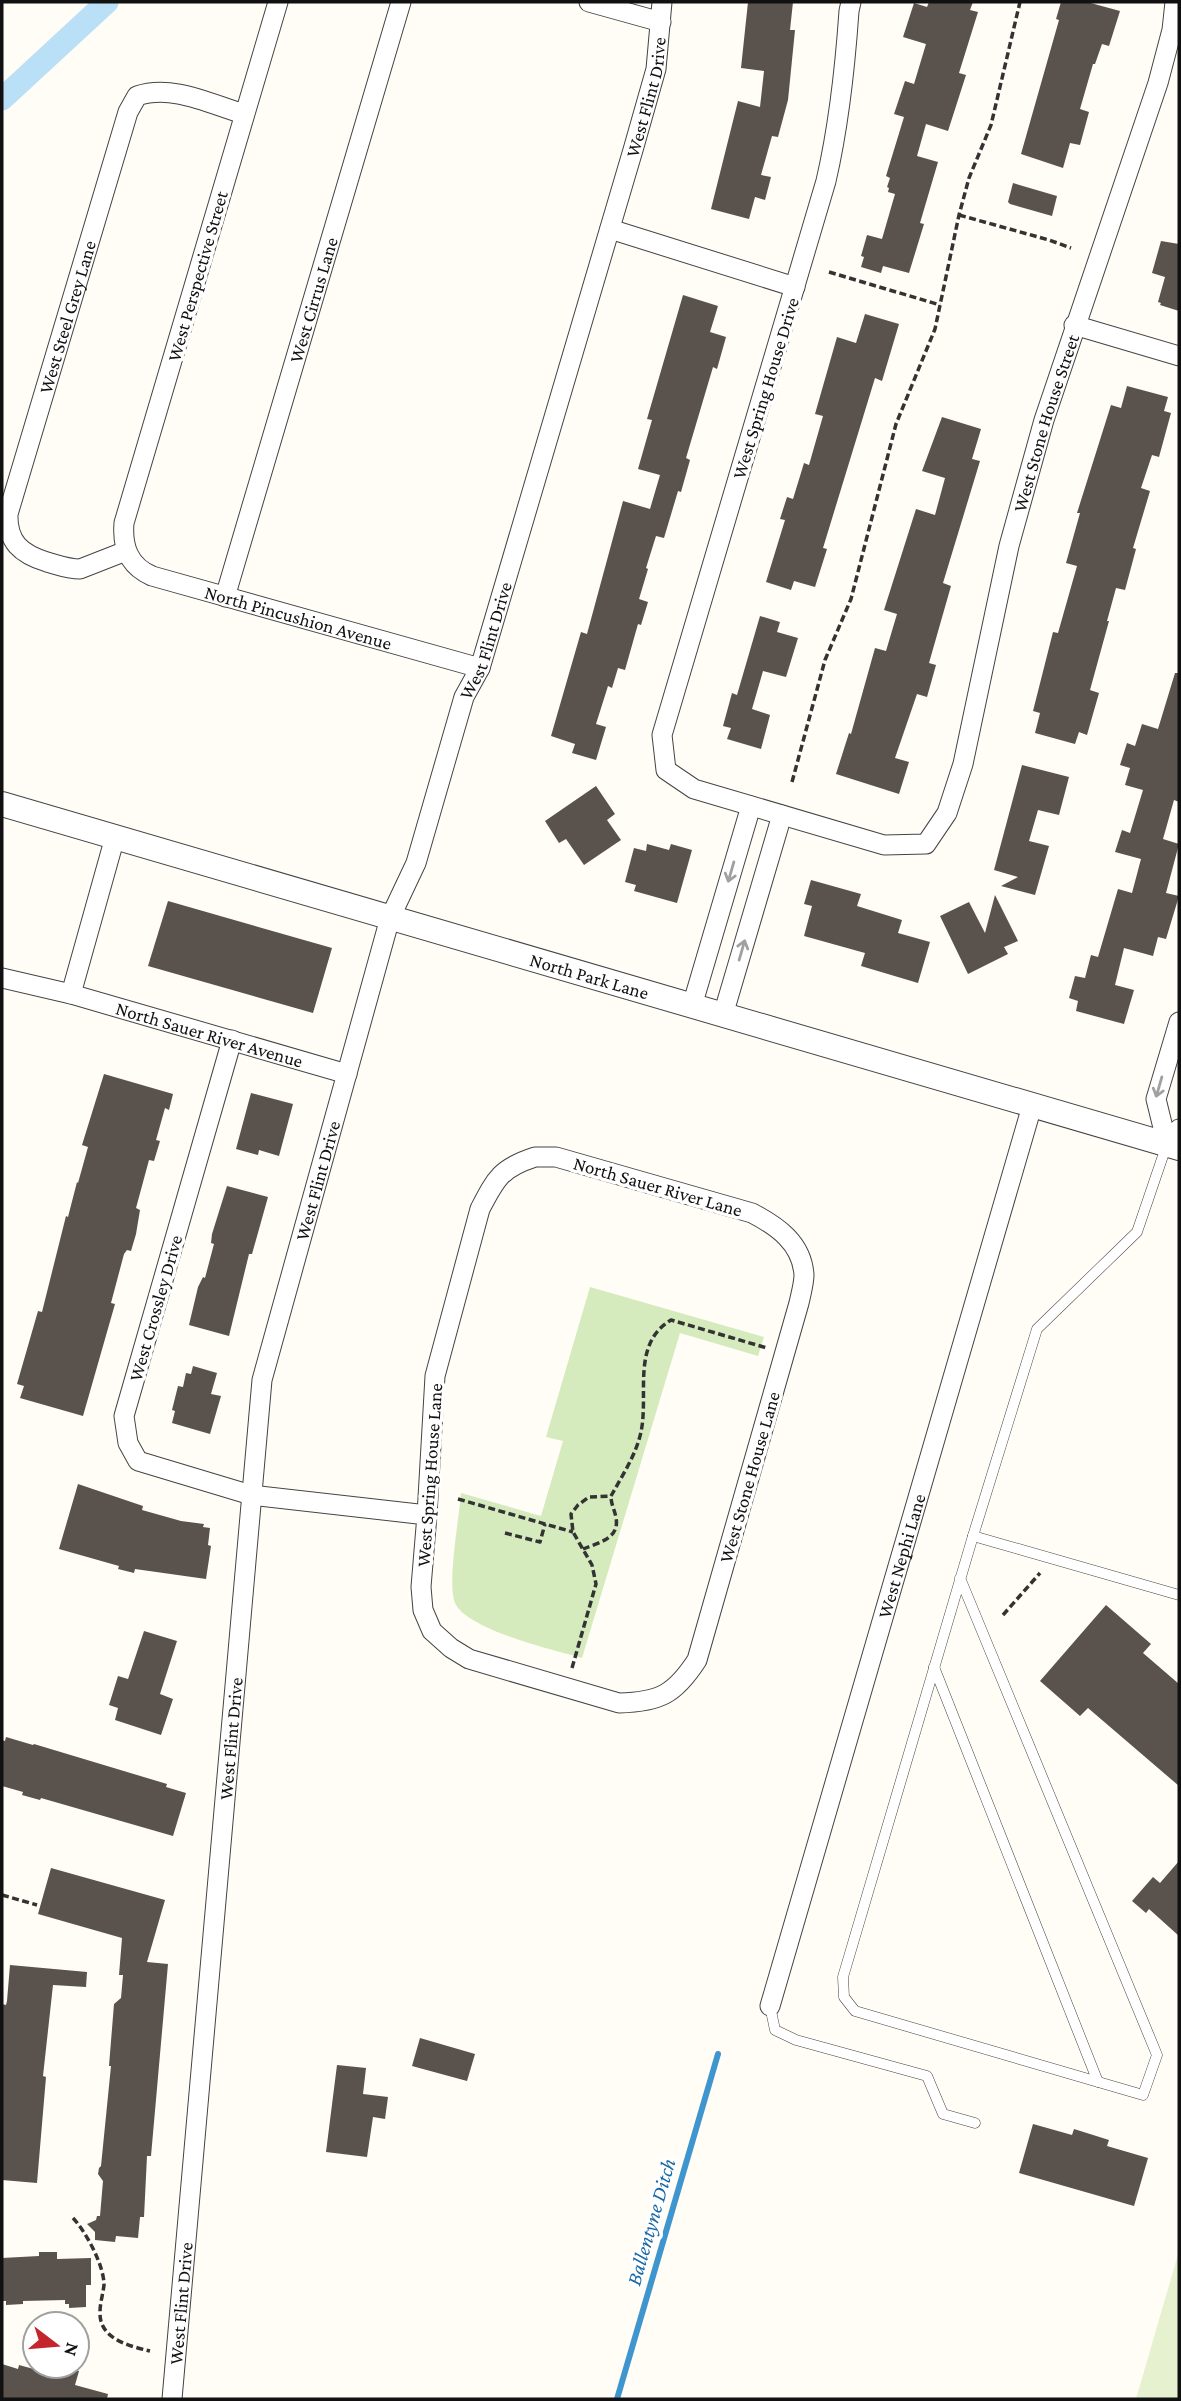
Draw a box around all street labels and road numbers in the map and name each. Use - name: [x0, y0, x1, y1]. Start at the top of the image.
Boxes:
- street label: West Flint Drive: [622, 36, 670, 160]
- street label: West Perspective Street: [163, 188, 232, 364]
- street label: West Cirrus Lane: [285, 235, 342, 365]
- street label: West Steel Grey Lane: [35, 238, 100, 396]
- street label: West Spring House Drive: [728, 295, 803, 481]
- street label: West Stone House Street: [1009, 331, 1083, 514]
- street label: West Flint Drive: [455, 579, 516, 703]
- street label: North Pincushion Avenue: [202, 581, 394, 654]
- street label: North Park Lane: [527, 949, 651, 1003]
- street label: North Sauer River Avenue: [113, 998, 305, 1072]
- street label: West Flint Drive: [291, 1118, 344, 1243]
- street label: North Sauer River Lane: [571, 1152, 745, 1221]
- street label: West Crossley Drive: [125, 1233, 186, 1384]
- street label: West Spring House Lane: [413, 1383, 446, 1568]
- street label: West Stone House Lane: [715, 1389, 784, 1565]
- street label: West Nephi Lane: [874, 1491, 930, 1621]
- street label: West Flint Drive: [215, 1676, 247, 1801]
- street label: West Flint Drive: [165, 2241, 197, 2366]

